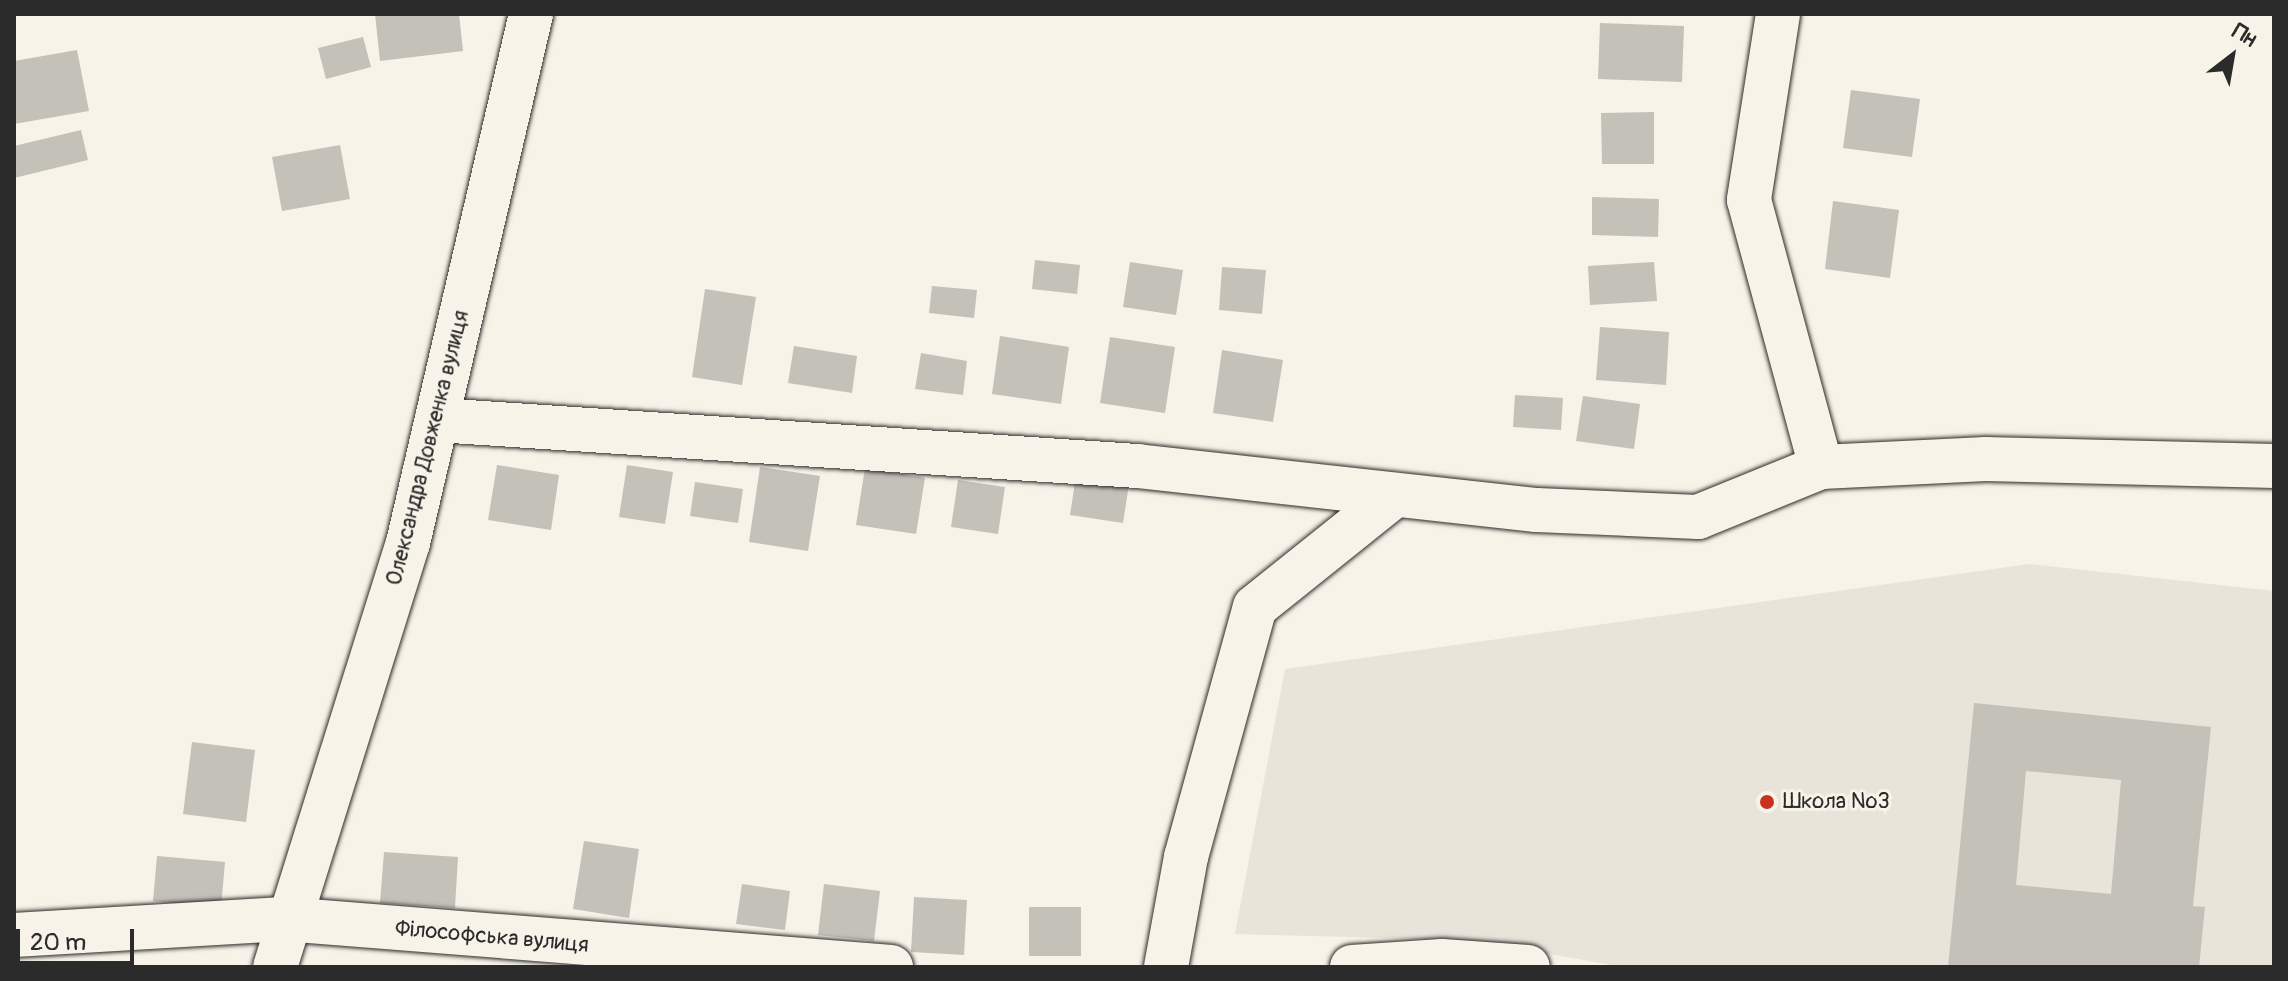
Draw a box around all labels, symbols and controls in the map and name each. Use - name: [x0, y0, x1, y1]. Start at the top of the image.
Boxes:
- north arrow: [2192, 16, 2272, 96]
- text: Пн: [2227, 17, 2262, 54]
- street label: Олександра Довженка вулиця: [381, 308, 475, 588]
- place label: Школа №3: [1783, 789, 1890, 815]
- marker: Школа №3: [1758, 793, 1776, 811]
- scale bar: [20, 913, 138, 963]
- street label: Філософська вулиця: [394, 915, 590, 959]
- text: 20 m: [30, 928, 86, 957]

